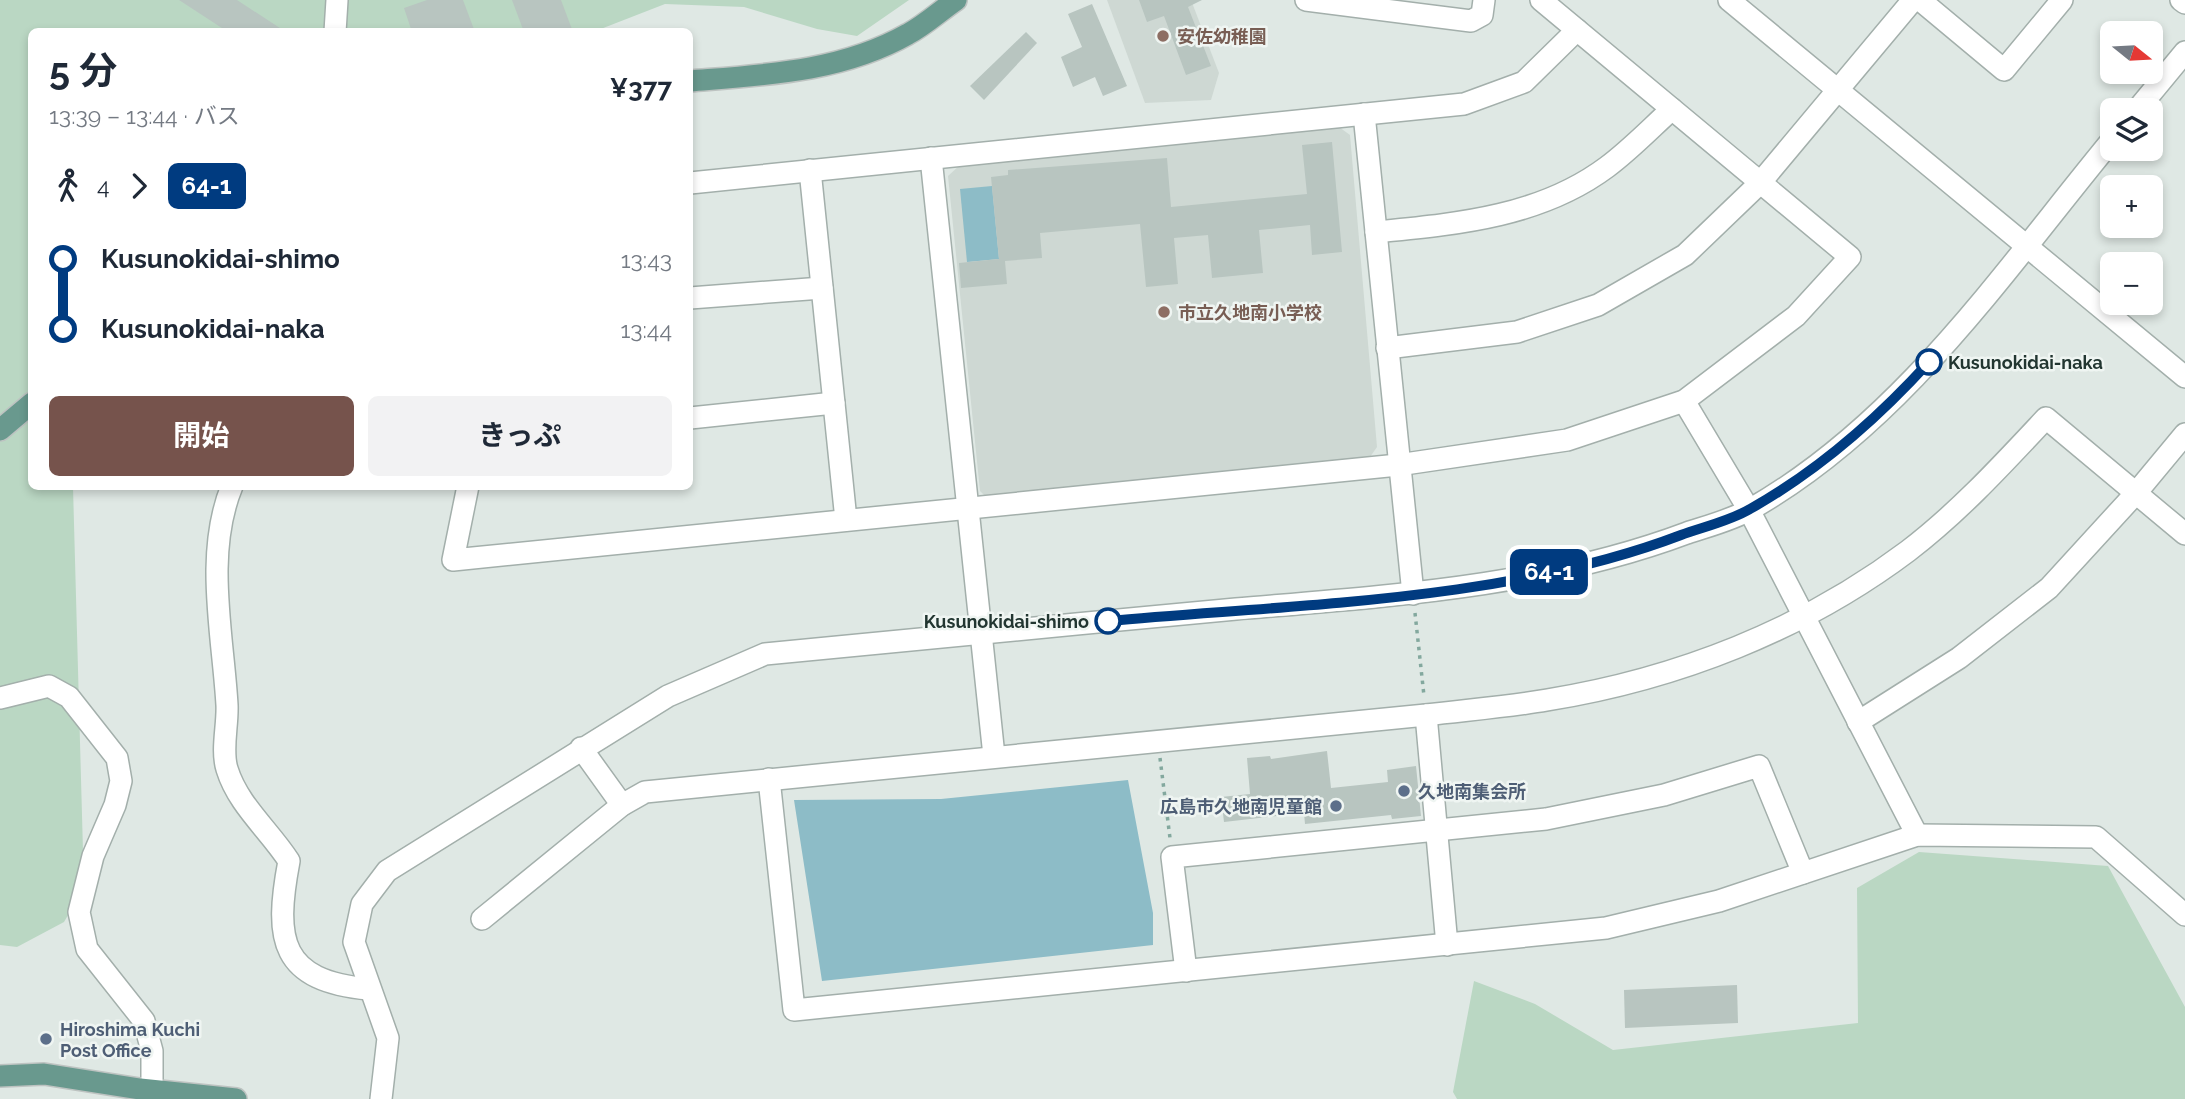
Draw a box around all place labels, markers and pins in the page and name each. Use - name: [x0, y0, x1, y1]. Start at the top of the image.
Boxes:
- place label: 安佐幼稚園: [1177, 26, 1267, 47]
- marker: 安佐幼稚園: [1155, 28, 1171, 44]
- place label: 市立久地南小学校: [1178, 302, 1322, 323]
- marker: 市立久地南小学校: [1156, 304, 1172, 320]
- marker: Kusunokidai-naka: [1916, 349, 1942, 375]
- place label: Kusunokidai-naka: [1948, 352, 2103, 373]
- marker: Kusunokidai-shimo: [1095, 608, 1121, 634]
- place label: Kusunokidai-shimo: [924, 611, 1089, 632]
- place label: 久地南集会所: [1418, 781, 1526, 802]
- marker: 久地南集会所: [1396, 783, 1412, 799]
- place label: 広島市久地南児童館: [1160, 796, 1322, 817]
- marker: 広島市久地南児童館: [1328, 798, 1344, 814]
- place label: Hiroshima Kuchi Post Office: [60, 1019, 200, 1061]
- marker: Hiroshima Kuchi Post Office: [38, 1031, 54, 1047]

